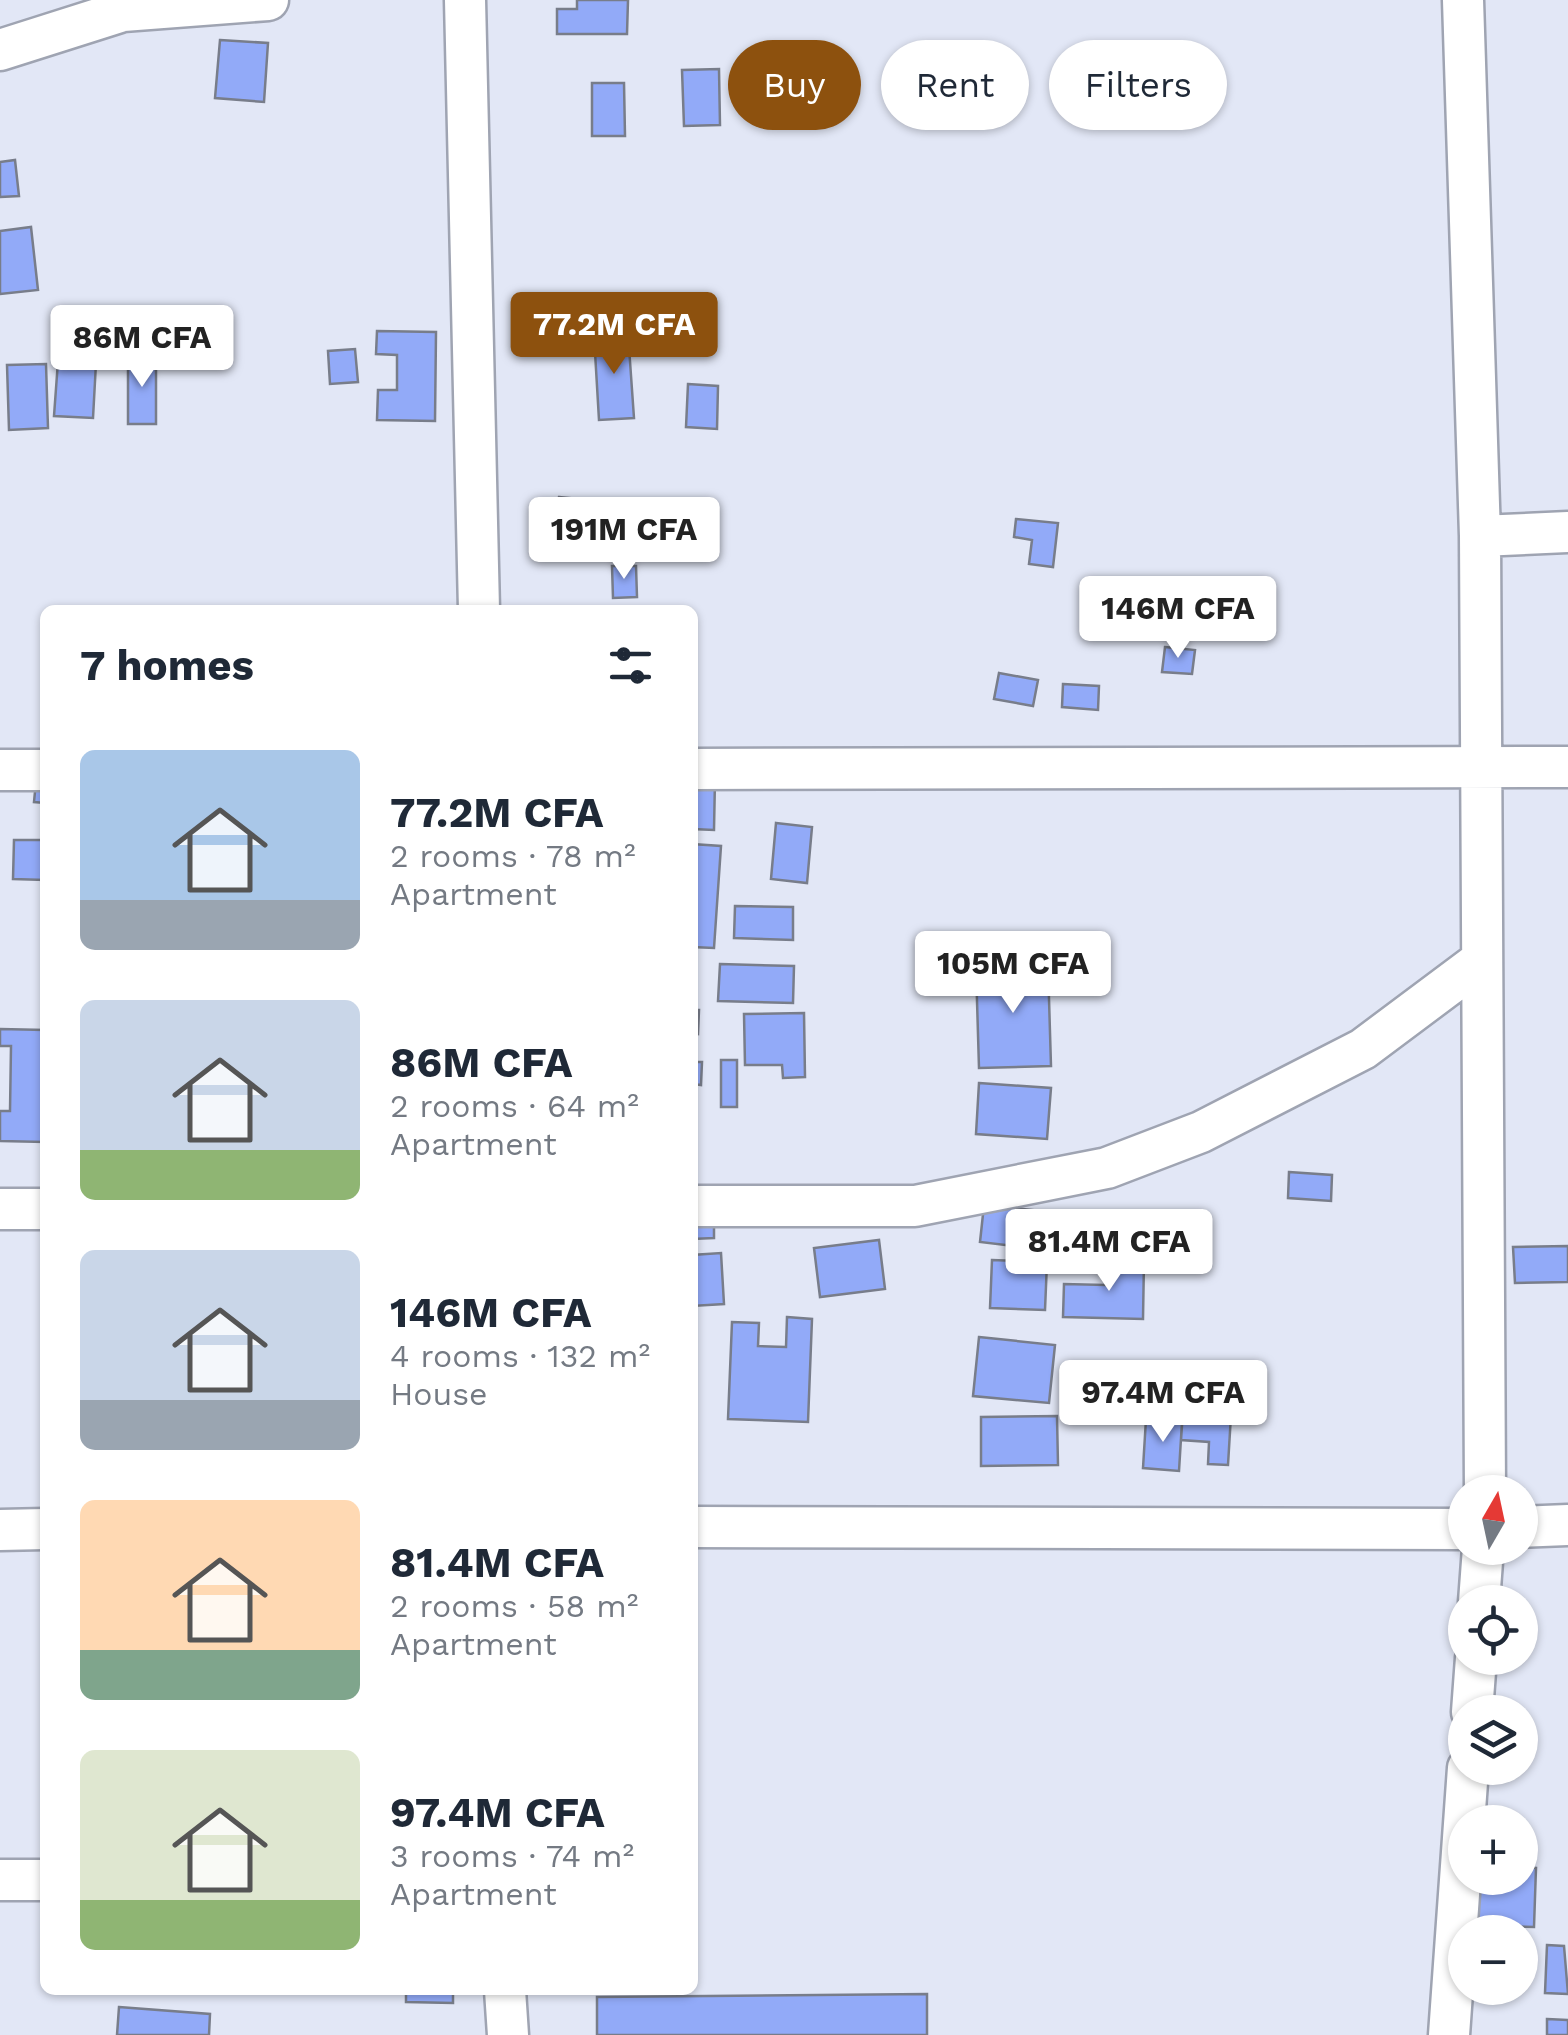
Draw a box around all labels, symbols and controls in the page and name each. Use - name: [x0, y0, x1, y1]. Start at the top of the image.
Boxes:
- chip: Buy: [728, 40, 861, 130]
- chip: Rent: [881, 40, 1029, 130]
- chip: Filters: [1049, 40, 1227, 130]
- pin: 77.2M CFA: [500, 292, 728, 377]
- pin: 86M CFA: [50, 305, 234, 390]
- text: 77.2M CFA: [533, 305, 695, 343]
- text: 86M CFA: [72, 318, 212, 356]
- pin: 191M CFA: [521, 497, 727, 582]
- text: 191M CFA: [551, 510, 697, 548]
- pin: 146M CFA: [1075, 576, 1281, 661]
- text: 146M CFA: [1101, 589, 1255, 627]
- icon: filters: [603, 638, 658, 693]
- text: 7 homes: [80, 641, 254, 690]
- text: 77.2M CFA: [390, 788, 604, 837]
- icon: home: [160, 790, 280, 910]
- text: 2 rooms · 78 m²: [390, 837, 636, 875]
- text: Apartment: [390, 875, 557, 913]
- pin: 105M CFA: [910, 931, 1116, 1016]
- text: 105M CFA: [937, 944, 1089, 982]
- text: 86M CFA: [390, 1038, 573, 1087]
- icon: home: [160, 1040, 280, 1160]
- text: 2 rooms · 64 m²: [390, 1087, 639, 1125]
- text: Apartment: [390, 1125, 557, 1163]
- pin: 81.4M CFA: [995, 1209, 1223, 1294]
- text: 81.4M CFA: [1028, 1222, 1190, 1260]
- text: 146M CFA: [390, 1288, 591, 1337]
- icon: home: [160, 1290, 280, 1410]
- text: 4 rooms · 132 m²: [390, 1337, 650, 1375]
- pin: 97.4M CFA: [1049, 1360, 1277, 1445]
- text: 97.4M CFA: [1081, 1373, 1245, 1411]
- text: House: [390, 1375, 488, 1413]
- north arrow: [1448, 1475, 1538, 1565]
- map controls: [1448, 1475, 1538, 2005]
- text: 81.4M CFA: [390, 1538, 604, 1587]
- icon: home: [160, 1540, 280, 1660]
- button: locate: [1448, 1585, 1538, 1675]
- text: 2 rooms · 58 m²: [390, 1587, 638, 1625]
- text: Apartment: [390, 1625, 557, 1663]
- button: layers: [1448, 1695, 1538, 1785]
- text: 97.4M CFA: [390, 1788, 605, 1837]
- icon: home: [160, 1790, 280, 1910]
- button: +: [1448, 1805, 1538, 1895]
- text: 3 rooms · 74 m²: [390, 1837, 634, 1875]
- text: Apartment: [390, 1875, 557, 1913]
- button: −: [1448, 1915, 1538, 2005]

